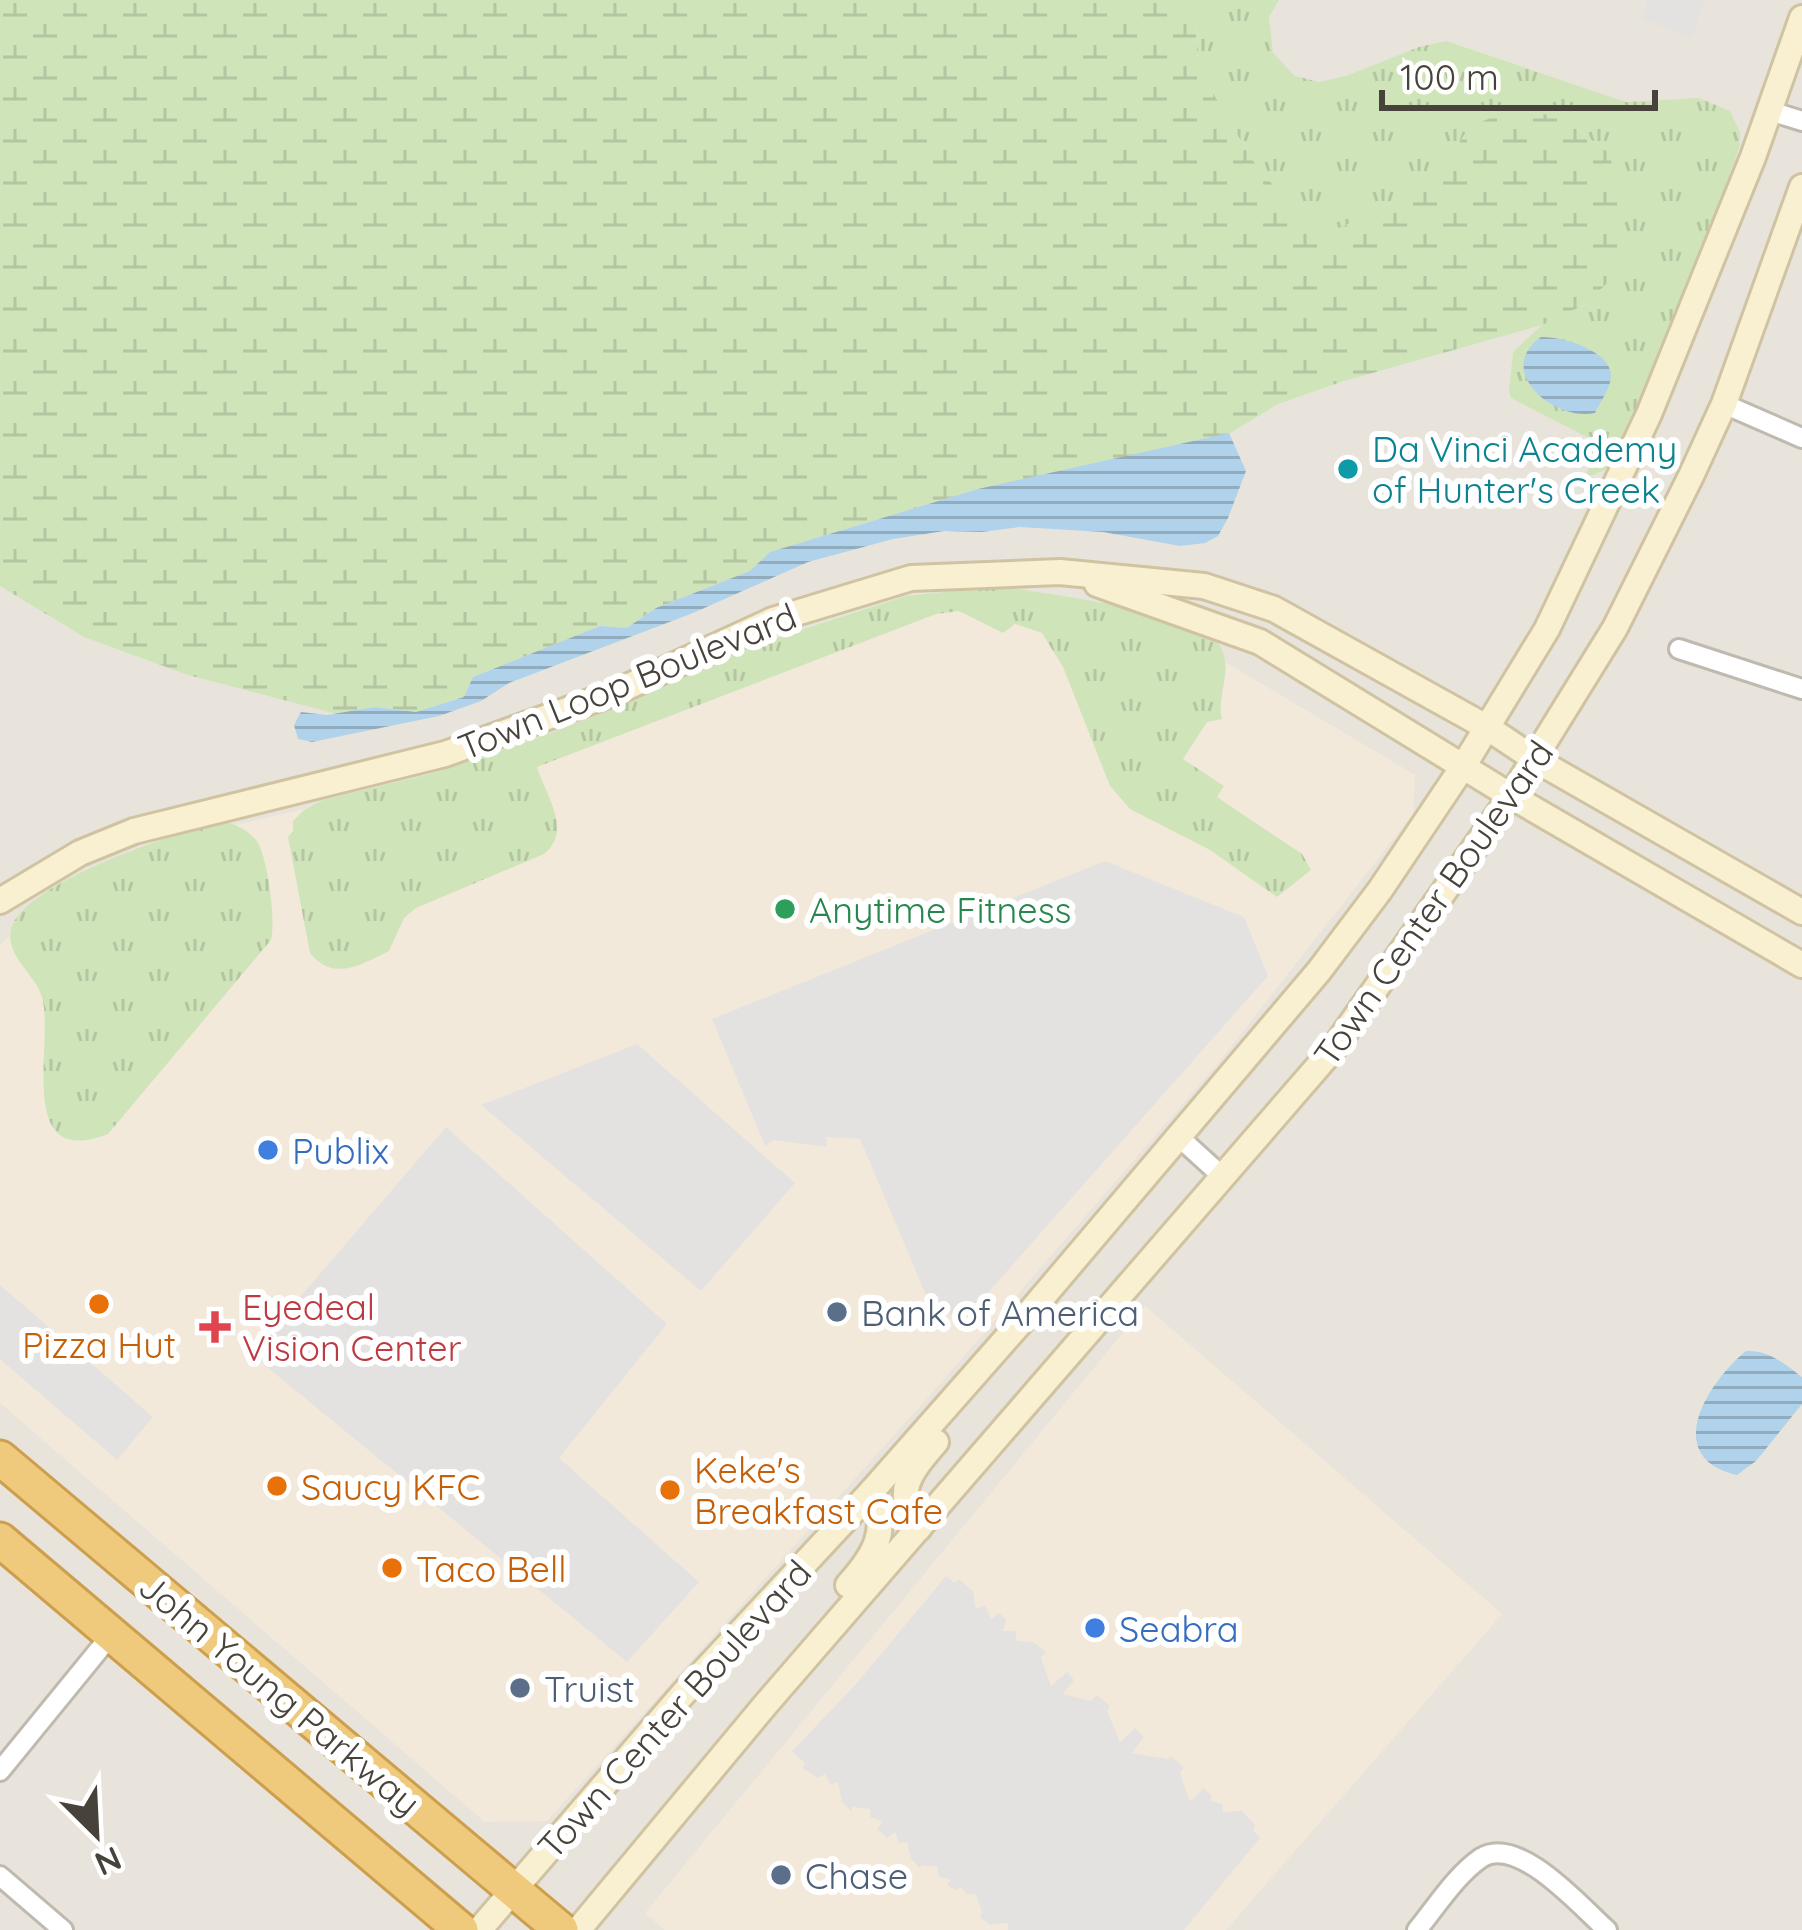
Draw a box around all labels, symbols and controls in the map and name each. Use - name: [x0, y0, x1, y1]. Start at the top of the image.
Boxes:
- scale bar: [1382, 36, 1655, 110]
- text: 100 m: [1400, 54, 1499, 99]
- place label: Da Vinci Academy of Hunter's Creek: [1372, 426, 1677, 512]
- marker: Da Vinci Academy of Hunter's Creek: [1335, 456, 1361, 482]
- street label: Town Loop Boulevard: [451, 593, 803, 769]
- street label: Town Center Boulevard: [1304, 732, 1562, 1074]
- place label: Anytime Fitness: [809, 887, 1071, 932]
- marker: Anytime Fitness: [772, 896, 798, 922]
- place label: Publix: [292, 1128, 389, 1173]
- marker: Publix: [255, 1137, 281, 1163]
- place label: Eyedeal Vision Center: [242, 1284, 462, 1370]
- place label: Bank of America: [861, 1290, 1139, 1335]
- marker: Pizza Hut: [86, 1291, 112, 1317]
- marker: Bank of America: [824, 1299, 850, 1325]
- marker: Eyedeal Vision Center: [199, 1311, 231, 1343]
- place label: Pizza Hut: [22, 1322, 176, 1367]
- place label: Keke's Breakfast Cafe: [694, 1447, 943, 1533]
- place label: Saucy KFC: [301, 1464, 480, 1509]
- marker: Saucy KFC: [264, 1473, 290, 1499]
- marker: Keke's Breakfast Cafe: [657, 1477, 683, 1503]
- place label: Taco Bell: [416, 1546, 566, 1591]
- street label: Town Center Boulevard: [528, 1550, 820, 1868]
- marker: Taco Bell: [379, 1555, 405, 1581]
- street label: John Young Parkway: [130, 1563, 430, 1825]
- place label: Seabra: [1119, 1606, 1239, 1651]
- marker: Seabra: [1082, 1615, 1108, 1641]
- place label: Truist: [544, 1666, 635, 1711]
- marker: Truist: [507, 1675, 533, 1701]
- north arrow: [36, 1774, 156, 1894]
- text: N: [89, 1838, 128, 1886]
- place label: Chase: [805, 1853, 908, 1898]
- marker: Chase: [768, 1862, 794, 1888]

